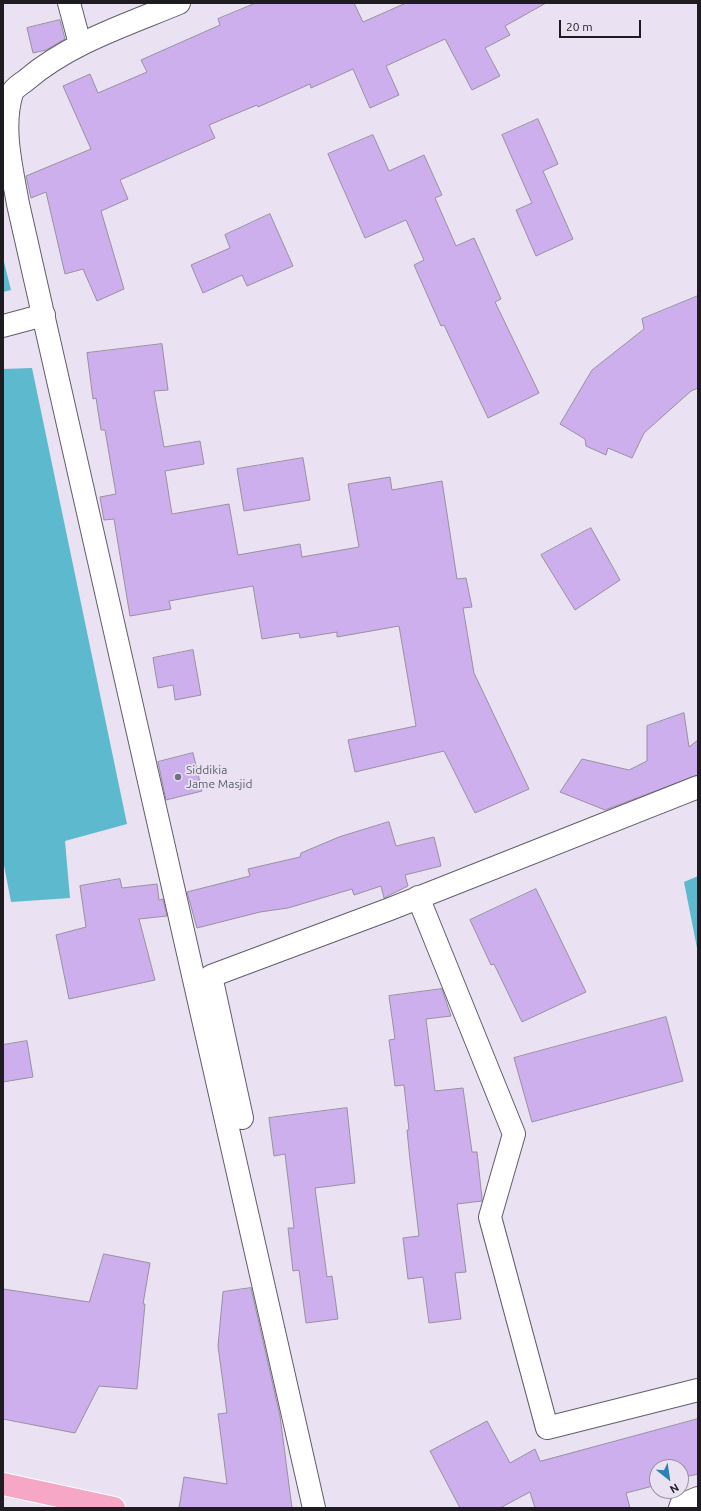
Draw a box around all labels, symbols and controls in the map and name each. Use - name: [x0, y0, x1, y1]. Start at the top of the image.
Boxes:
- scale bar: [561, 12, 643, 38]
- text: 20 m: [566, 20, 593, 33]
- place label: Siddikia Jame Masjid: [186, 763, 252, 791]
- marker: Siddikia Jame Masjid: [173, 772, 183, 782]
- north arrow: [649, 1459, 689, 1499]
- text: N: [668, 1481, 681, 1496]

